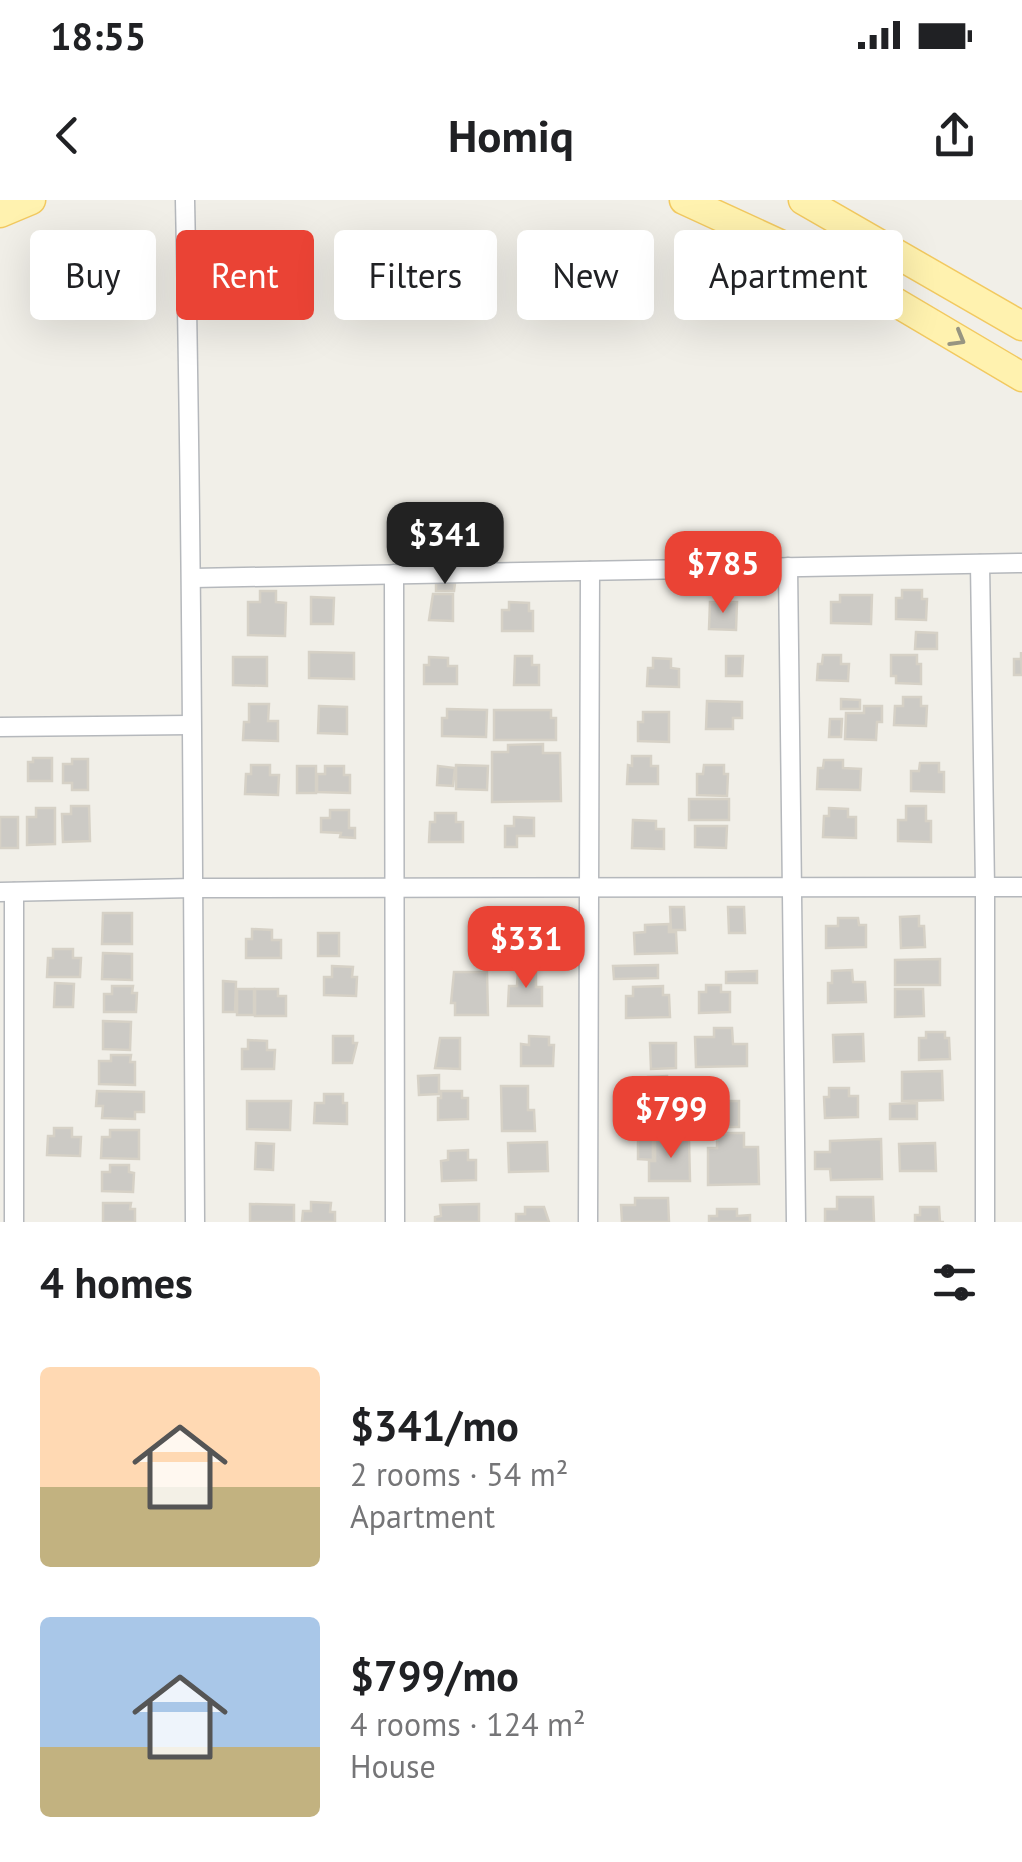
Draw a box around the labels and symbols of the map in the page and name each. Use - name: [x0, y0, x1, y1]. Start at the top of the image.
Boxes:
- one-way arrow: [947, 327, 965, 346]
- pin: $341: [386, 502, 504, 587]
- pin: $785: [664, 531, 782, 616]
- pin: $331: [467, 906, 585, 991]
- pin: $799: [612, 1076, 730, 1161]

